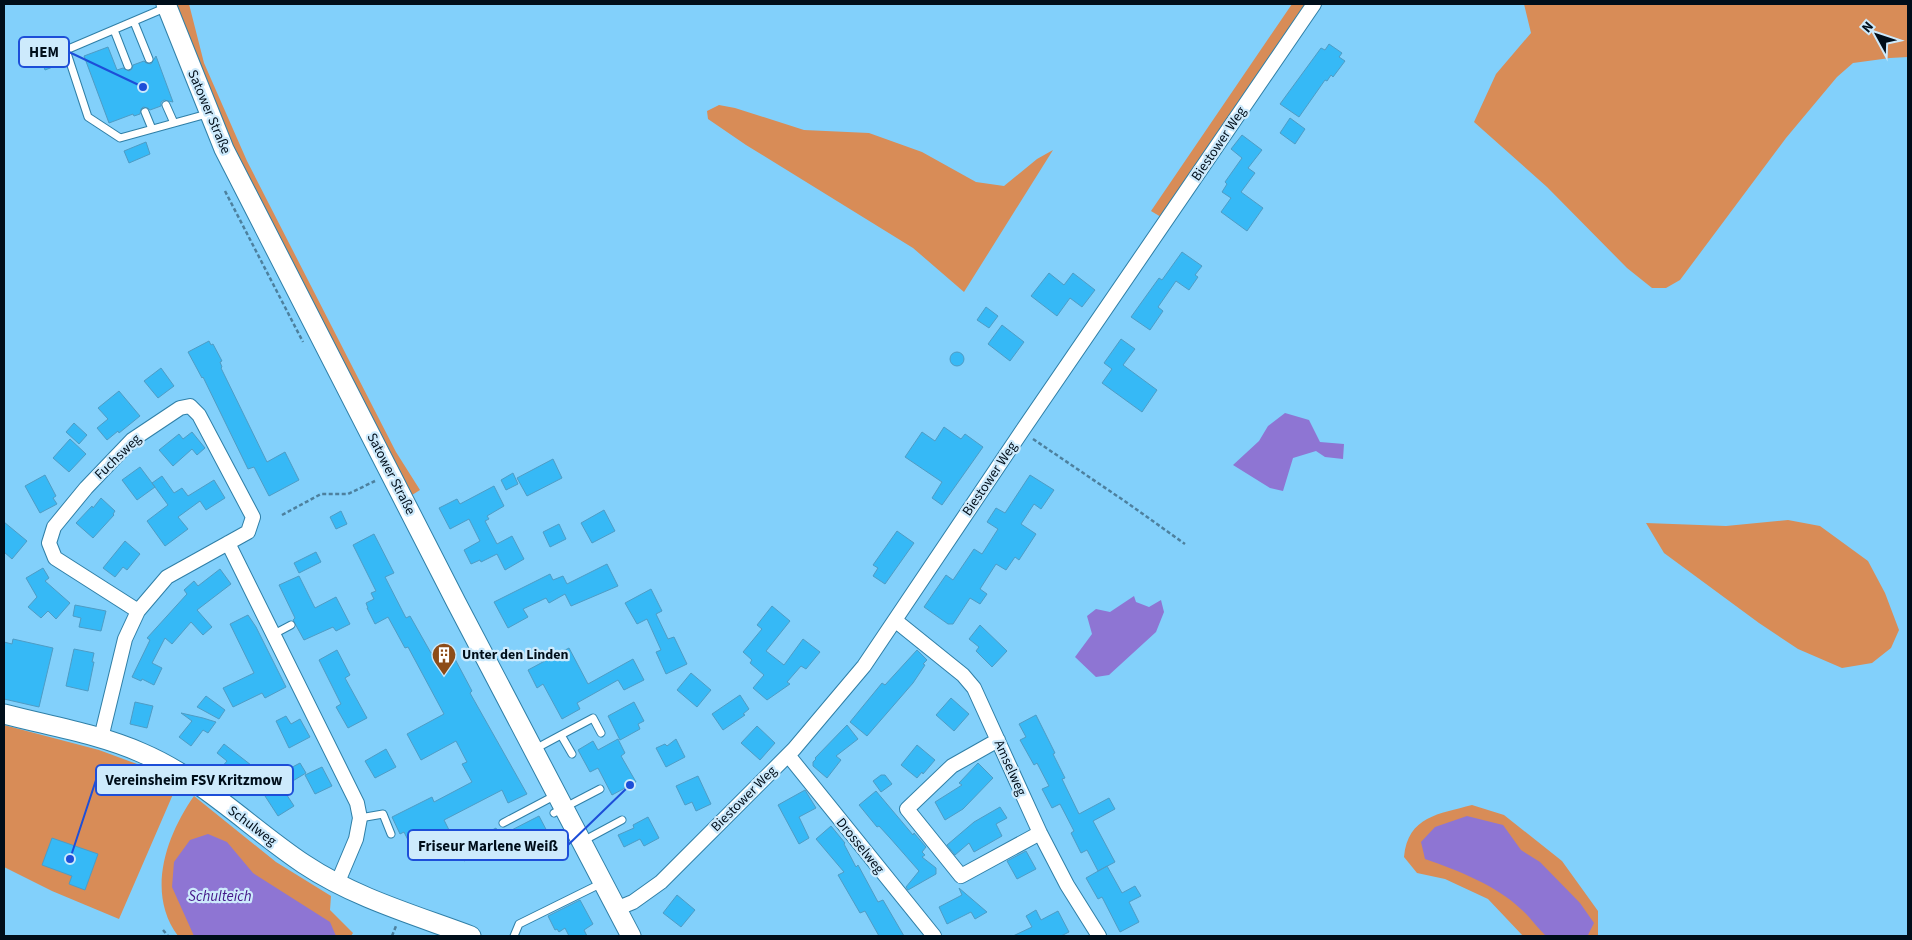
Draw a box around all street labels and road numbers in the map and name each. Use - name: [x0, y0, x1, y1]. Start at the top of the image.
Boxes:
- street label: Satower Straße: [182, 67, 236, 157]
- street label: Biestower Weg: [1187, 103, 1251, 185]
- street label: Fuchsweg: [90, 430, 146, 484]
- street label: Satower Straße: [362, 430, 420, 518]
- street label: Biestower Weg: [958, 438, 1022, 520]
- street label: Amselweg: [989, 737, 1031, 799]
- street label: Biestower Weg: [707, 762, 781, 836]
- street label: Schulweg: [223, 801, 281, 851]
- street label: Drosselweg: [831, 814, 889, 878]

